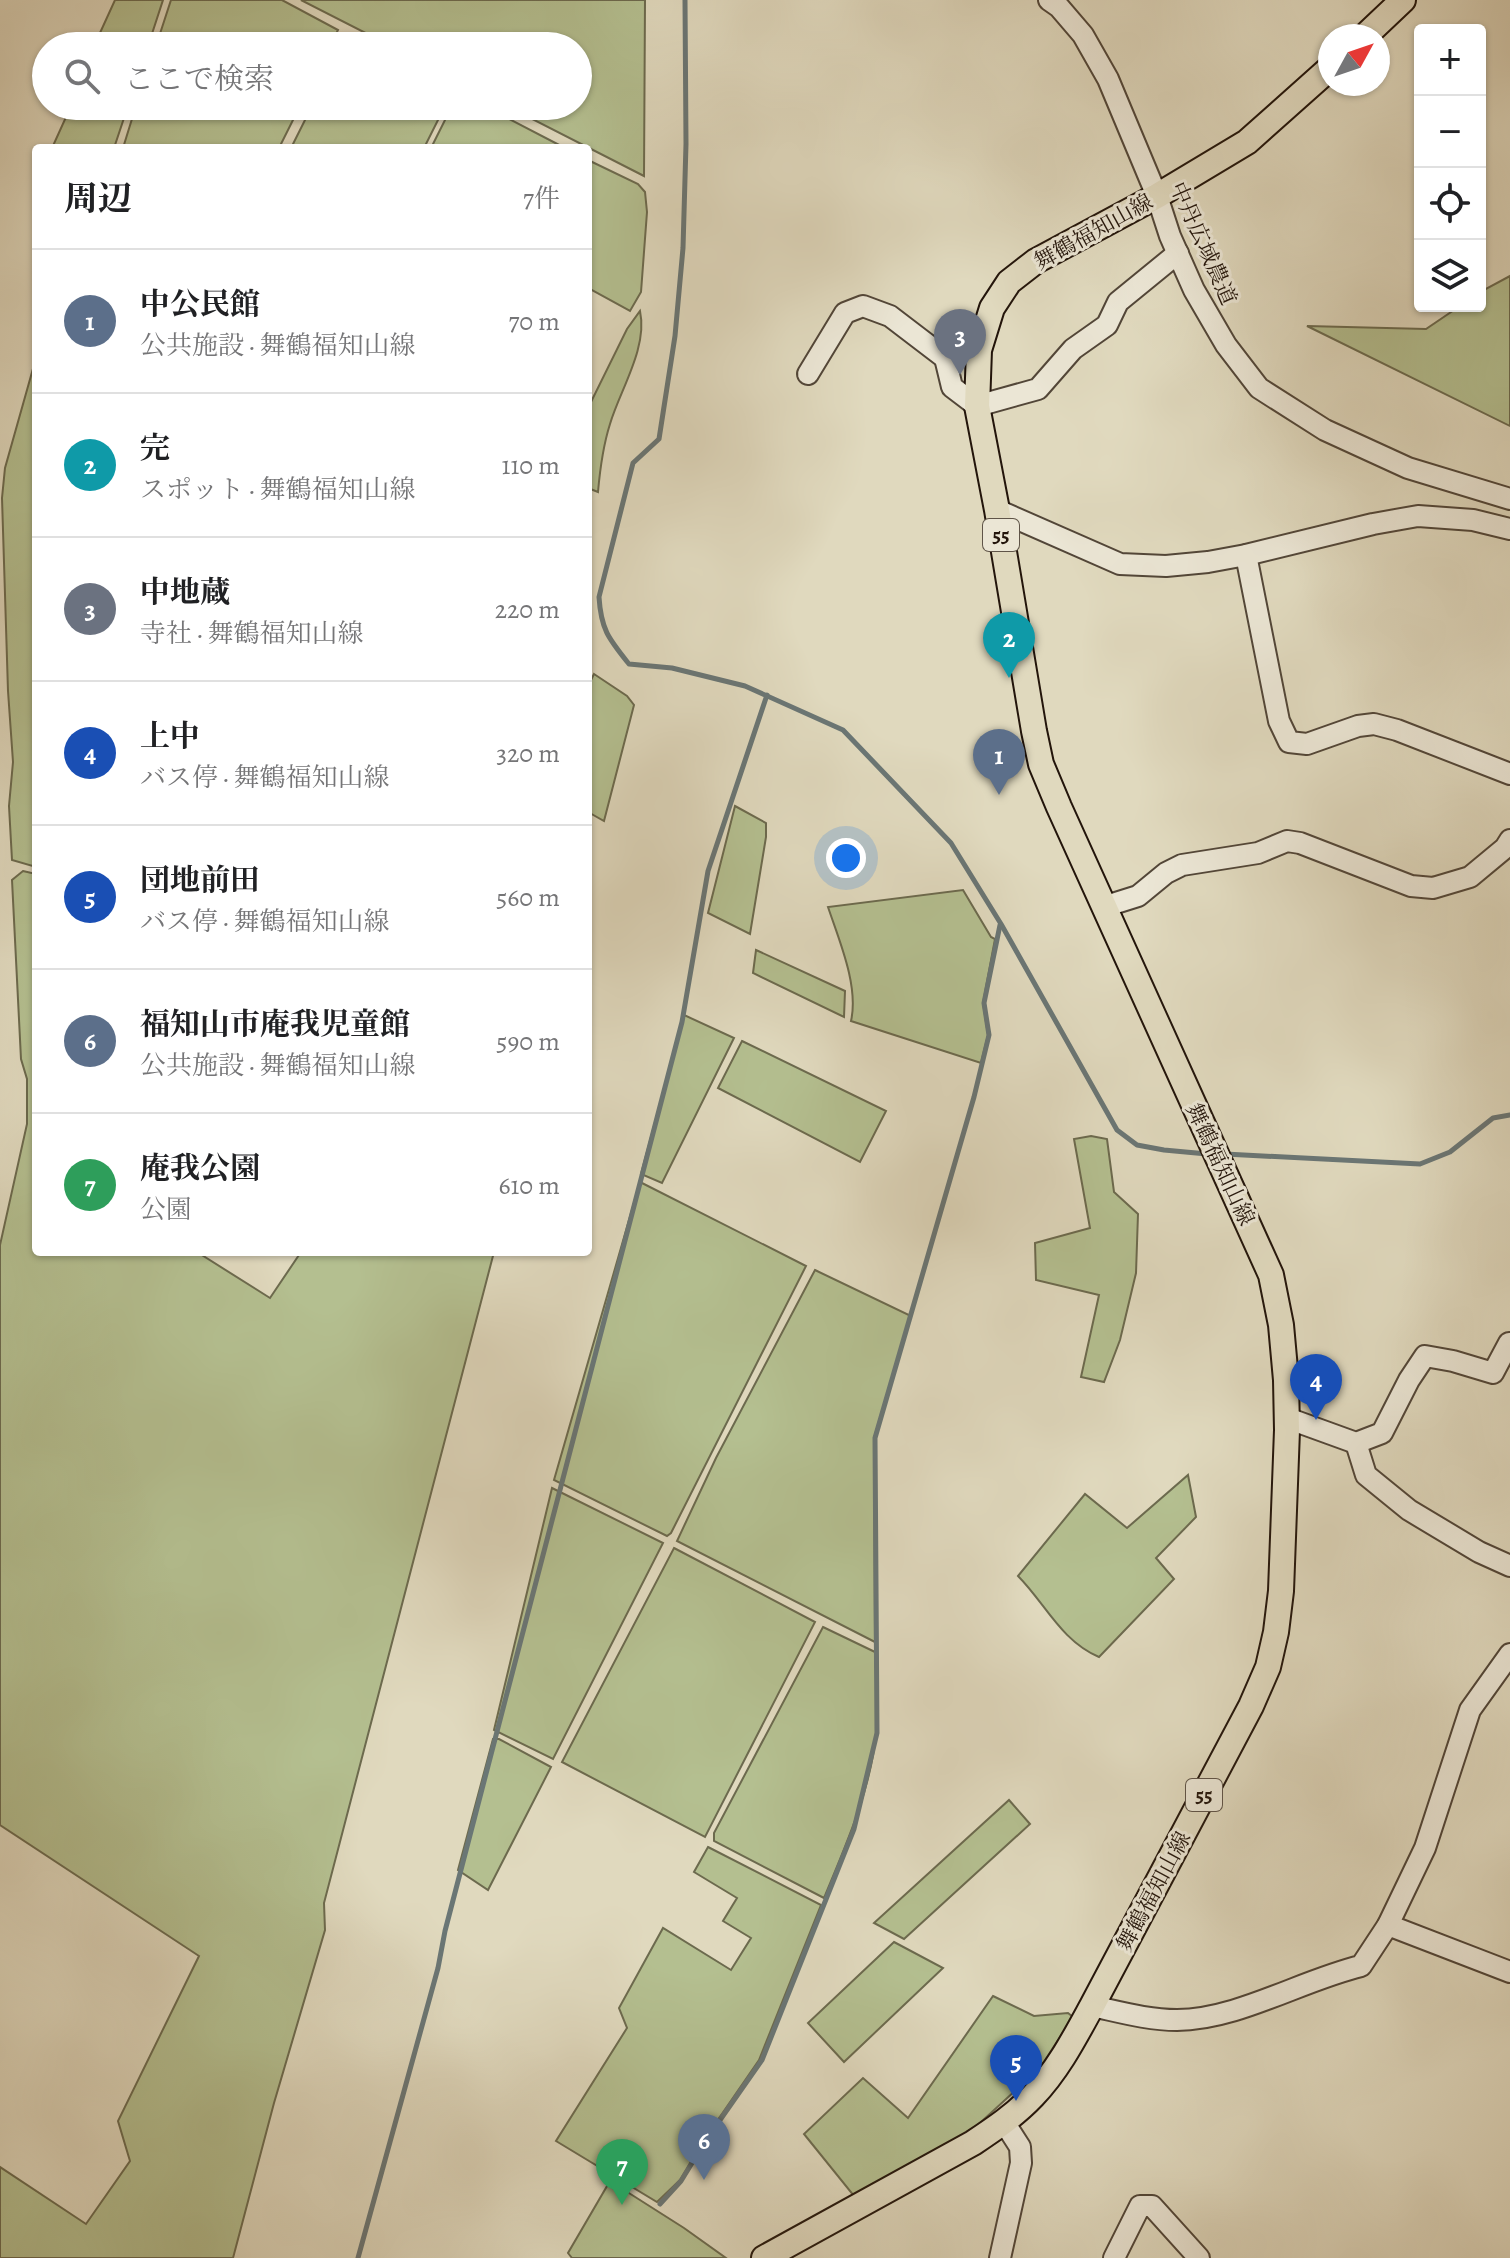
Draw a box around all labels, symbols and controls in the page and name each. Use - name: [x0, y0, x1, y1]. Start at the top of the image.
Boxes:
- north arrow: [1318, 24, 1390, 96]
- map controls: [1414, 24, 1486, 312]
- button: +: [1414, 24, 1486, 96]
- search box: [32, 32, 592, 120]
- icon: search: [60, 54, 104, 98]
- text: ここで検索: [124, 59, 274, 99]
- button: −: [1414, 96, 1486, 168]
- button: locate: [1414, 168, 1486, 240]
- text: 周辺: [64, 175, 132, 222]
- street label: 中丹広域農道: [1163, 177, 1244, 310]
- text: 7件: [523, 181, 560, 216]
- street label: 舞鶴福知山線: [1028, 187, 1158, 277]
- button: layers: [1414, 240, 1486, 312]
- text: 中公民館: [140, 284, 260, 324]
- text: 1: [85, 304, 95, 339]
- text: 70 m: [508, 304, 560, 339]
- pin: 3: [934, 309, 986, 375]
- text: 公共施設 · 舞鶴福知山線: [140, 328, 415, 363]
- text: 完: [140, 428, 170, 468]
- text: 2: [84, 448, 96, 483]
- text: 110 m: [502, 448, 560, 483]
- text: スポット · 舞鶴福知山線: [140, 472, 415, 507]
- road number: 55: [983, 519, 1019, 551]
- text: 中地蔵: [140, 572, 230, 612]
- text: 3: [84, 592, 96, 627]
- text: 220 m: [495, 592, 560, 627]
- pin: 2: [983, 612, 1035, 678]
- text: 寺社 · 舞鶴福知山線: [140, 616, 363, 651]
- text: 上中: [140, 716, 200, 756]
- pin: 1: [973, 729, 1025, 795]
- text: 4: [84, 736, 96, 771]
- text: 320 m: [496, 736, 560, 771]
- text: バス停 · 舞鶴福知山線: [140, 760, 389, 795]
- your location: [826, 838, 866, 878]
- text: 団地前田: [140, 860, 260, 900]
- text: 5: [84, 880, 96, 915]
- text: 560 m: [496, 880, 560, 915]
- text: バス停 · 舞鶴福知山線: [140, 904, 389, 939]
- text: 福知山市庵我児童館: [140, 1004, 410, 1044]
- text: 6: [84, 1024, 96, 1059]
- text: 590 m: [496, 1024, 560, 1059]
- text: 公共施設 · 舞鶴福知山線: [140, 1048, 415, 1083]
- street label: 舞鶴福知山線: [1179, 1098, 1262, 1231]
- text: 庵我公園: [140, 1148, 260, 1188]
- text: 7: [84, 1168, 96, 1203]
- text: 610 m: [498, 1168, 560, 1203]
- text: 公園: [140, 1192, 192, 1227]
- pin: 4: [1290, 1354, 1342, 1420]
- road number: 55: [1186, 1779, 1222, 1811]
- street label: 舞鶴福知山線: [1110, 1826, 1198, 1957]
- pin: 5: [990, 2035, 1042, 2101]
- pin: 6: [678, 2114, 730, 2180]
- pin: 7: [596, 2139, 648, 2205]

